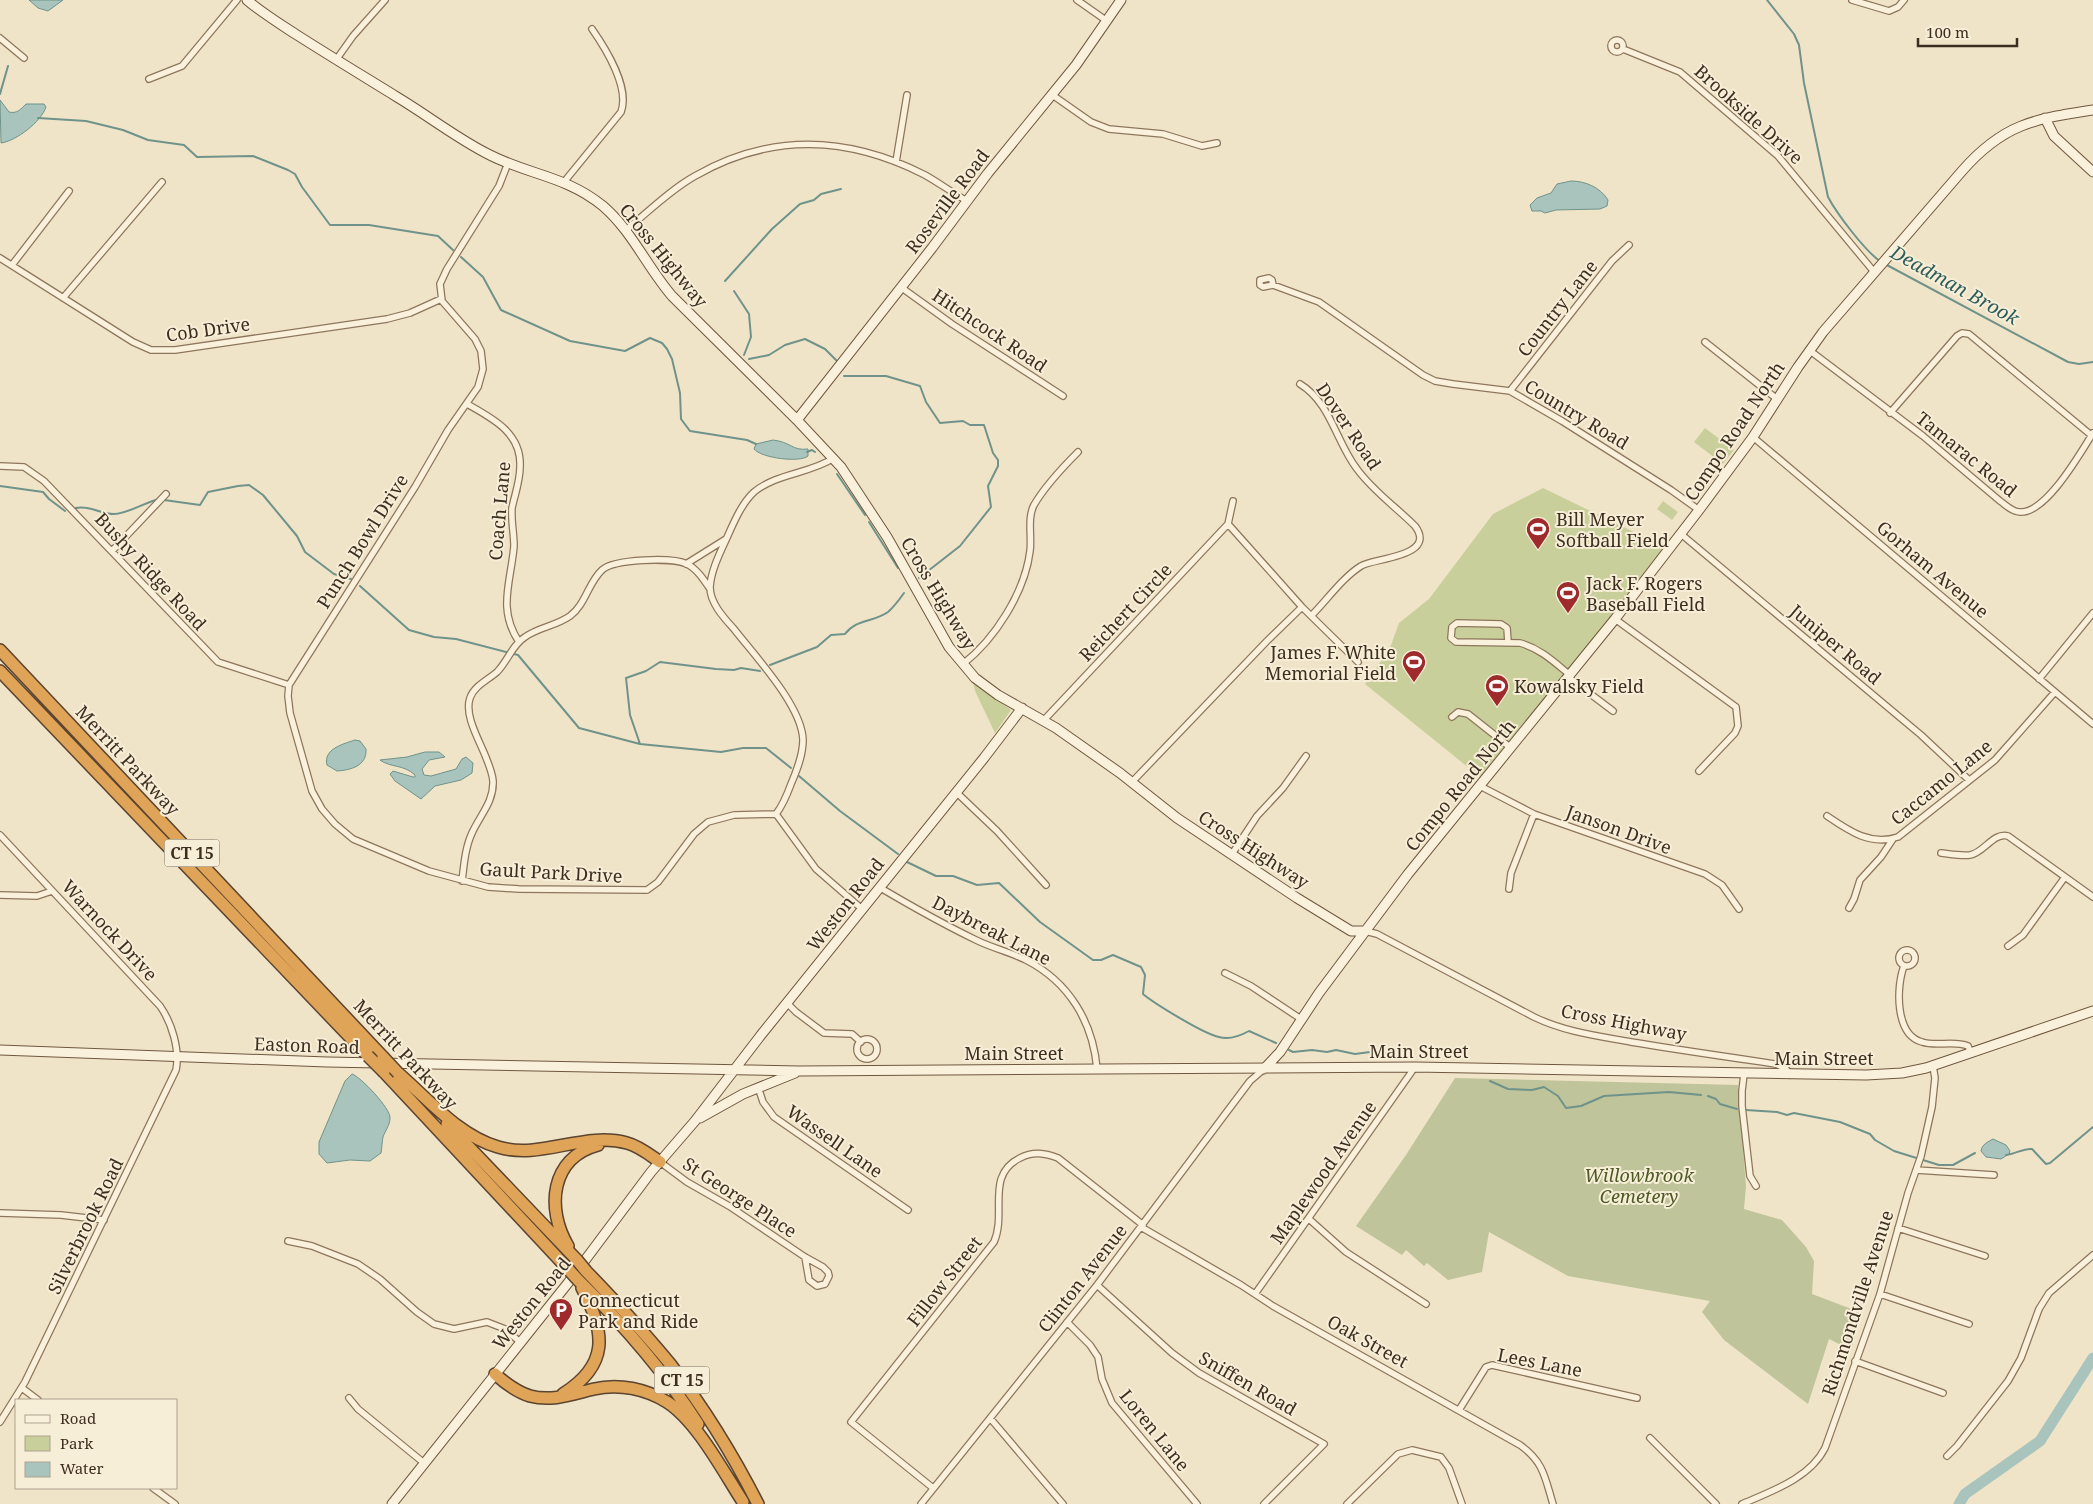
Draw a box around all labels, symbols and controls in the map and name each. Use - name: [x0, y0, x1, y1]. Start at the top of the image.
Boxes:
- scale bar: [1918, 15, 2017, 47]
- text: 100 m: [1926, 22, 1969, 42]
- street label: Brookside Drive: [1690, 59, 1808, 169]
- street label: Roseville Road: [900, 144, 994, 258]
- street label: Cross Highway: [615, 198, 714, 313]
- water label: Deadman Brook: [1885, 238, 2025, 332]
- street label: Country Lane: [1512, 255, 1602, 361]
- street label: Hitchcock Road: [928, 283, 1052, 377]
- street label: Cob Drive: [164, 311, 252, 347]
- street label: Compo Road North: [1678, 357, 1790, 505]
- street label: Country Road: [1520, 373, 1634, 455]
- street label: Dover Road: [1311, 378, 1387, 474]
- street label: Tamarac Road: [1912, 406, 2022, 502]
- street label: Coach Lane: [483, 461, 515, 561]
- street label: Punch Bowl Drive: [311, 469, 413, 613]
- street label: Bushy Ridge Road: [90, 507, 212, 635]
- place label: Bill Meyer Softball Field: [1556, 507, 1669, 552]
- street label: Gorham Avenue: [1872, 515, 1994, 623]
- sports icon: Bill Meyer Softball Field: [1525, 516, 1551, 550]
- street label: Cross Highway: [896, 532, 983, 655]
- street label: Reichert Circle: [1073, 558, 1177, 666]
- place label: Jack F. Rogers Baseball Field: [1585, 571, 1705, 616]
- sports icon: Jack F. Rogers Baseball Field: [1555, 580, 1581, 614]
- street label: Juniper Road: [1784, 598, 1887, 689]
- place label: James F. White Memorial Field: [1265, 640, 1396, 685]
- sports icon: James F. White Memorial Field: [1401, 649, 1427, 683]
- sports icon: Kowalsky Field: [1484, 673, 1510, 707]
- place label: Kowalsky Field: [1514, 674, 1644, 698]
- street label: Merritt Parkway: [71, 700, 186, 821]
- street label: Compo Road North: [1399, 714, 1521, 856]
- street label: Caccamo Lane: [1885, 734, 1997, 830]
- street label: Janson Drive: [1562, 799, 1675, 859]
- street label: Cross Highway: [1194, 804, 1315, 894]
- road number: CT 15: [164, 840, 220, 866]
- street label: Weston Road: [801, 853, 889, 955]
- street label: Gault Park Drive: [479, 856, 623, 888]
- street label: Warnock Drive: [57, 874, 163, 986]
- street label: Daybreak Lane: [929, 890, 1055, 970]
- street label: Merritt Parkway: [349, 994, 464, 1115]
- street label: Cross Highway: [1559, 998, 1690, 1046]
- street label: Easton Road: [254, 1031, 360, 1059]
- street label: Main Street: [1369, 1039, 1469, 1063]
- street label: Main Street: [964, 1041, 1064, 1065]
- street label: Main Street: [1774, 1046, 1874, 1070]
- street label: Maplewood Avenue: [1265, 1096, 1381, 1248]
- street label: Wassell Lane: [782, 1099, 888, 1183]
- street label: St George Place: [678, 1151, 802, 1243]
- street label: Silverbrook Road: [42, 1154, 128, 1298]
- park label: Willowbrook Cemetery: [1584, 1163, 1694, 1208]
- street label: Richmondville Avenue: [1816, 1207, 1898, 1399]
- street label: Clinton Avenue: [1032, 1219, 1132, 1337]
- street label: Fillow Street: [901, 1231, 987, 1331]
- street label: Weston Road: [486, 1252, 576, 1354]
- place label: Connecticut Park and Ride: [578, 1288, 698, 1333]
- parking icon: Connecticut Park and Ride: [548, 1297, 574, 1331]
- street label: Oak Street: [1323, 1309, 1413, 1373]
- street label: Lees Lane: [1496, 1342, 1584, 1382]
- street label: Sniffen Road: [1195, 1345, 1301, 1421]
- road number: CT 15: [654, 1366, 710, 1394]
- street label: Loren Lane: [1115, 1384, 1195, 1476]
- legend: [15, 1399, 178, 1489]
- text: Road: [60, 1408, 96, 1428]
- text: Park: [60, 1433, 94, 1453]
- text: Water: [60, 1458, 103, 1478]

